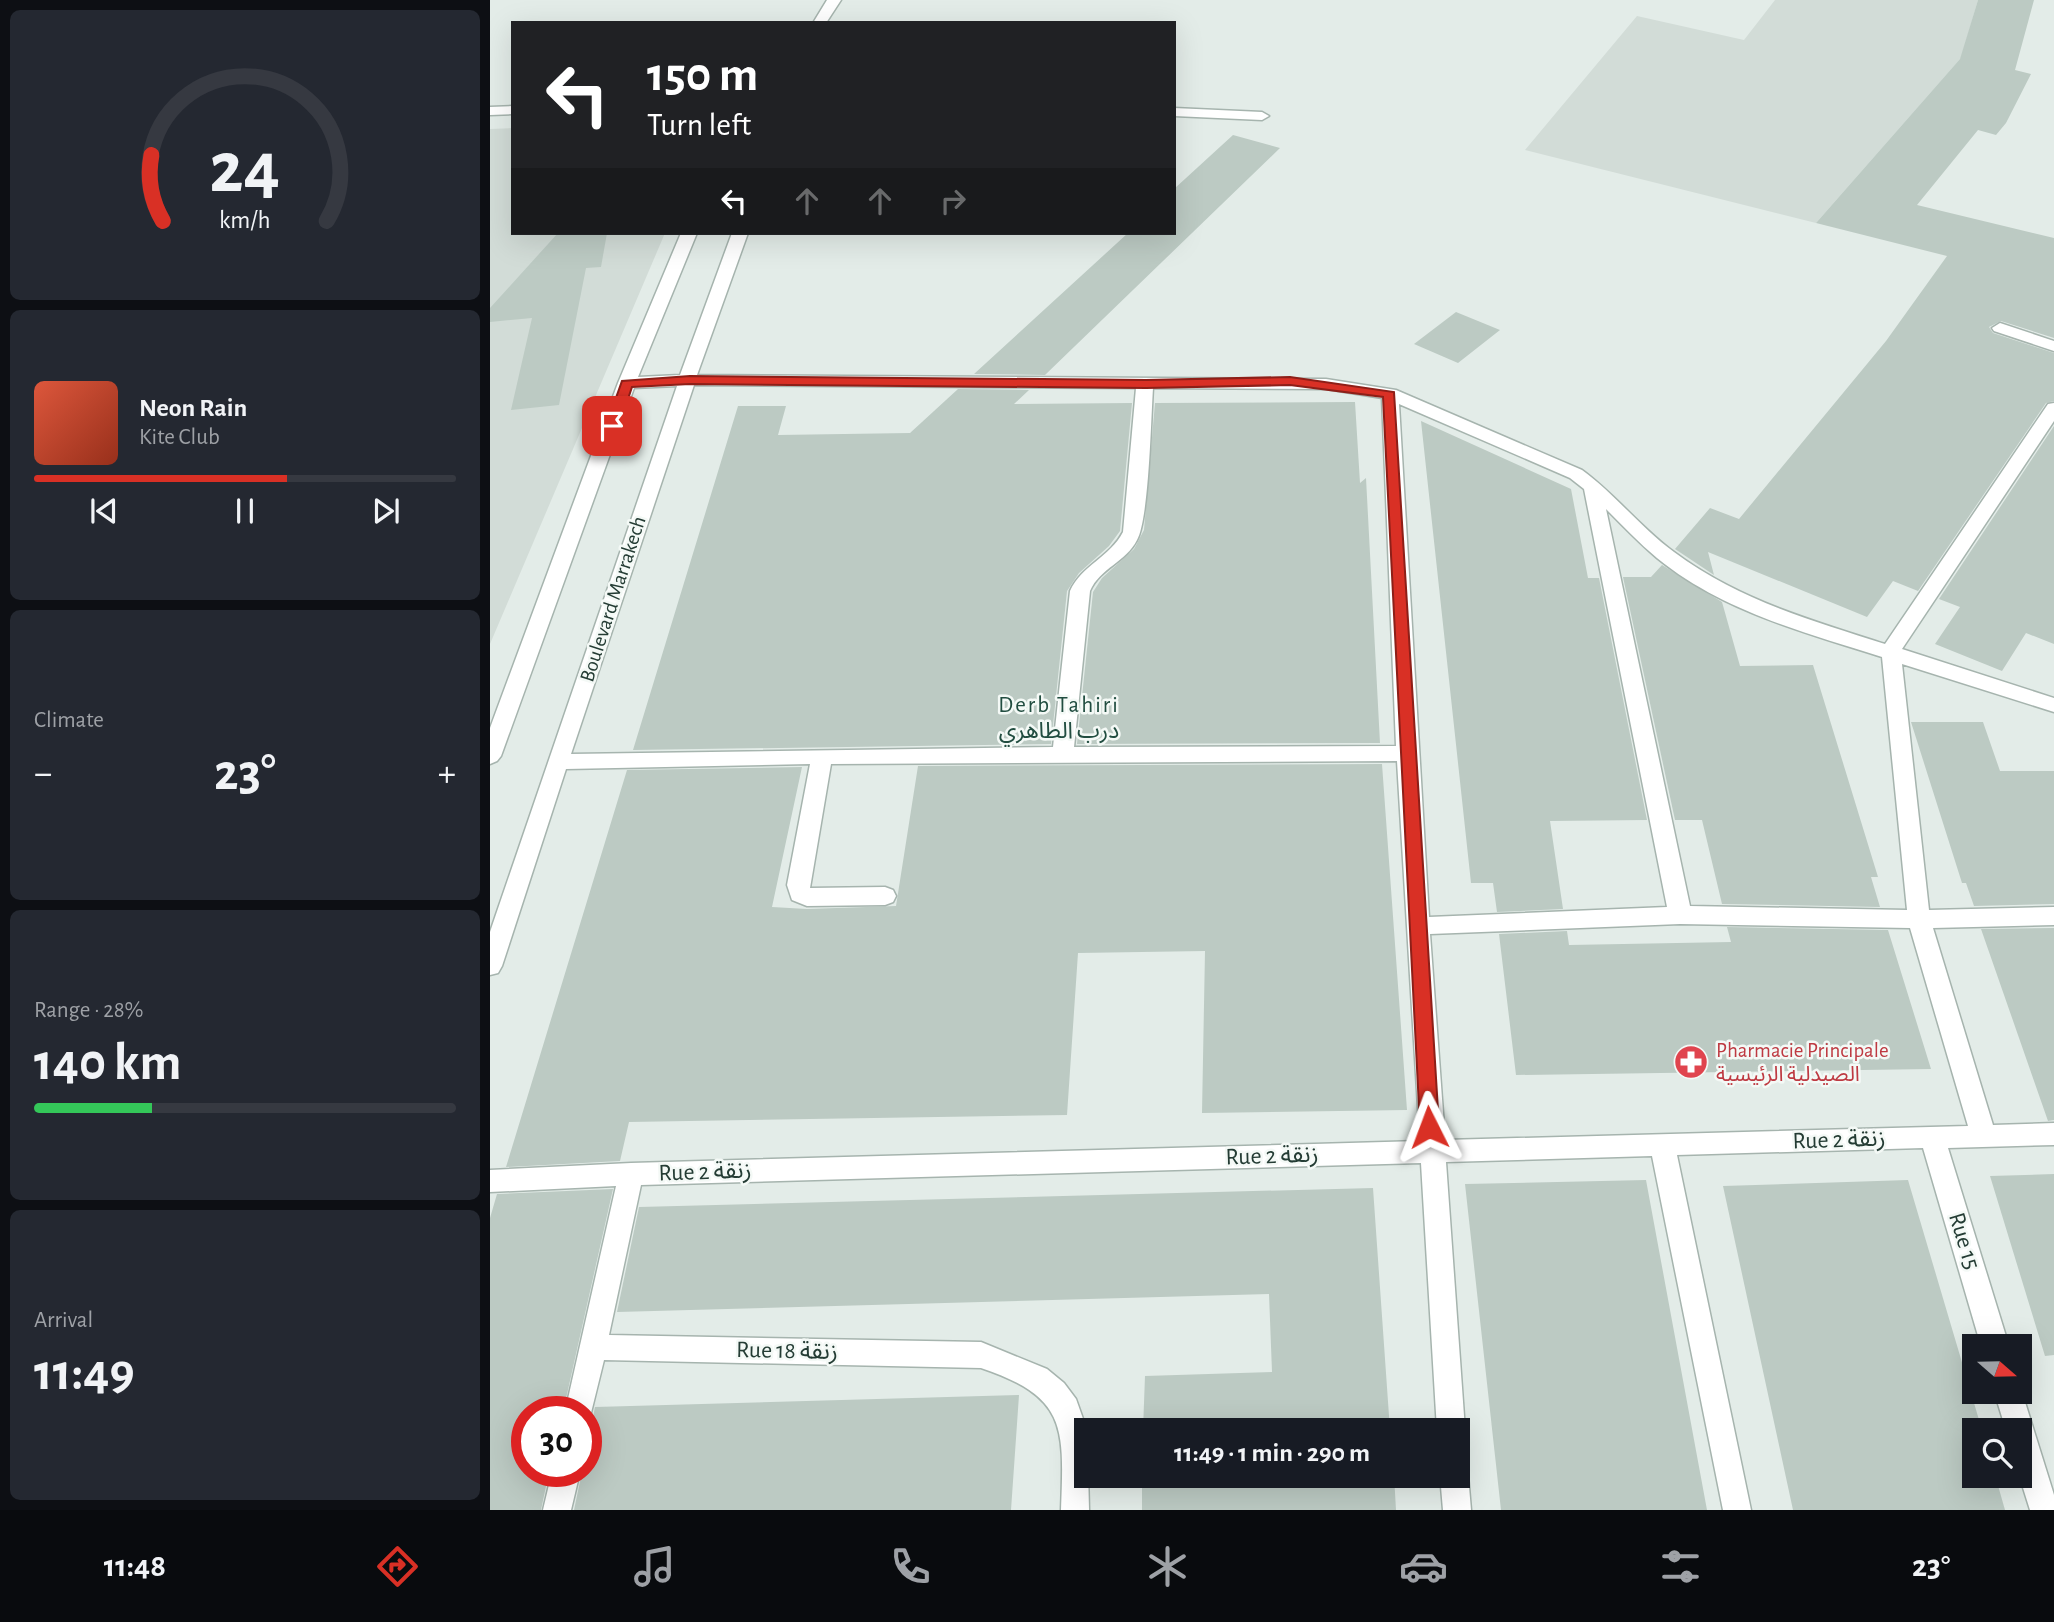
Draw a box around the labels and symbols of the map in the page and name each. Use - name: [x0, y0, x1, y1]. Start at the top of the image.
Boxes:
- pin: [582, 396, 642, 456]
- street label: Boulevard Marrakech: [576, 514, 650, 684]
- district label: Derb Tahiri درب الطاهري: [998, 694, 1120, 747]
- place label: Pharmacie Principale الصيدلية الرئيسية: [1716, 1040, 1889, 1086]
- pharmacy icon: Pharmacie Principale الصيدلية الرئيسية: [1672, 1043, 1710, 1081]
- position arrow: [1392, 1090, 1466, 1164]
- street label: Rue 2 زنقة: [1792, 1126, 1886, 1155]
- street label: Rue 2 زنقة: [1225, 1142, 1319, 1171]
- street label: Rue 2 زنقة: [658, 1158, 752, 1187]
- street label: Rue 15: [1944, 1210, 1984, 1272]
- north arrow: [1962, 1334, 2032, 1404]
- street label: Rue 18 زنقة: [736, 1338, 838, 1365]
- speed limit sign: 30: [511, 1396, 602, 1487]

